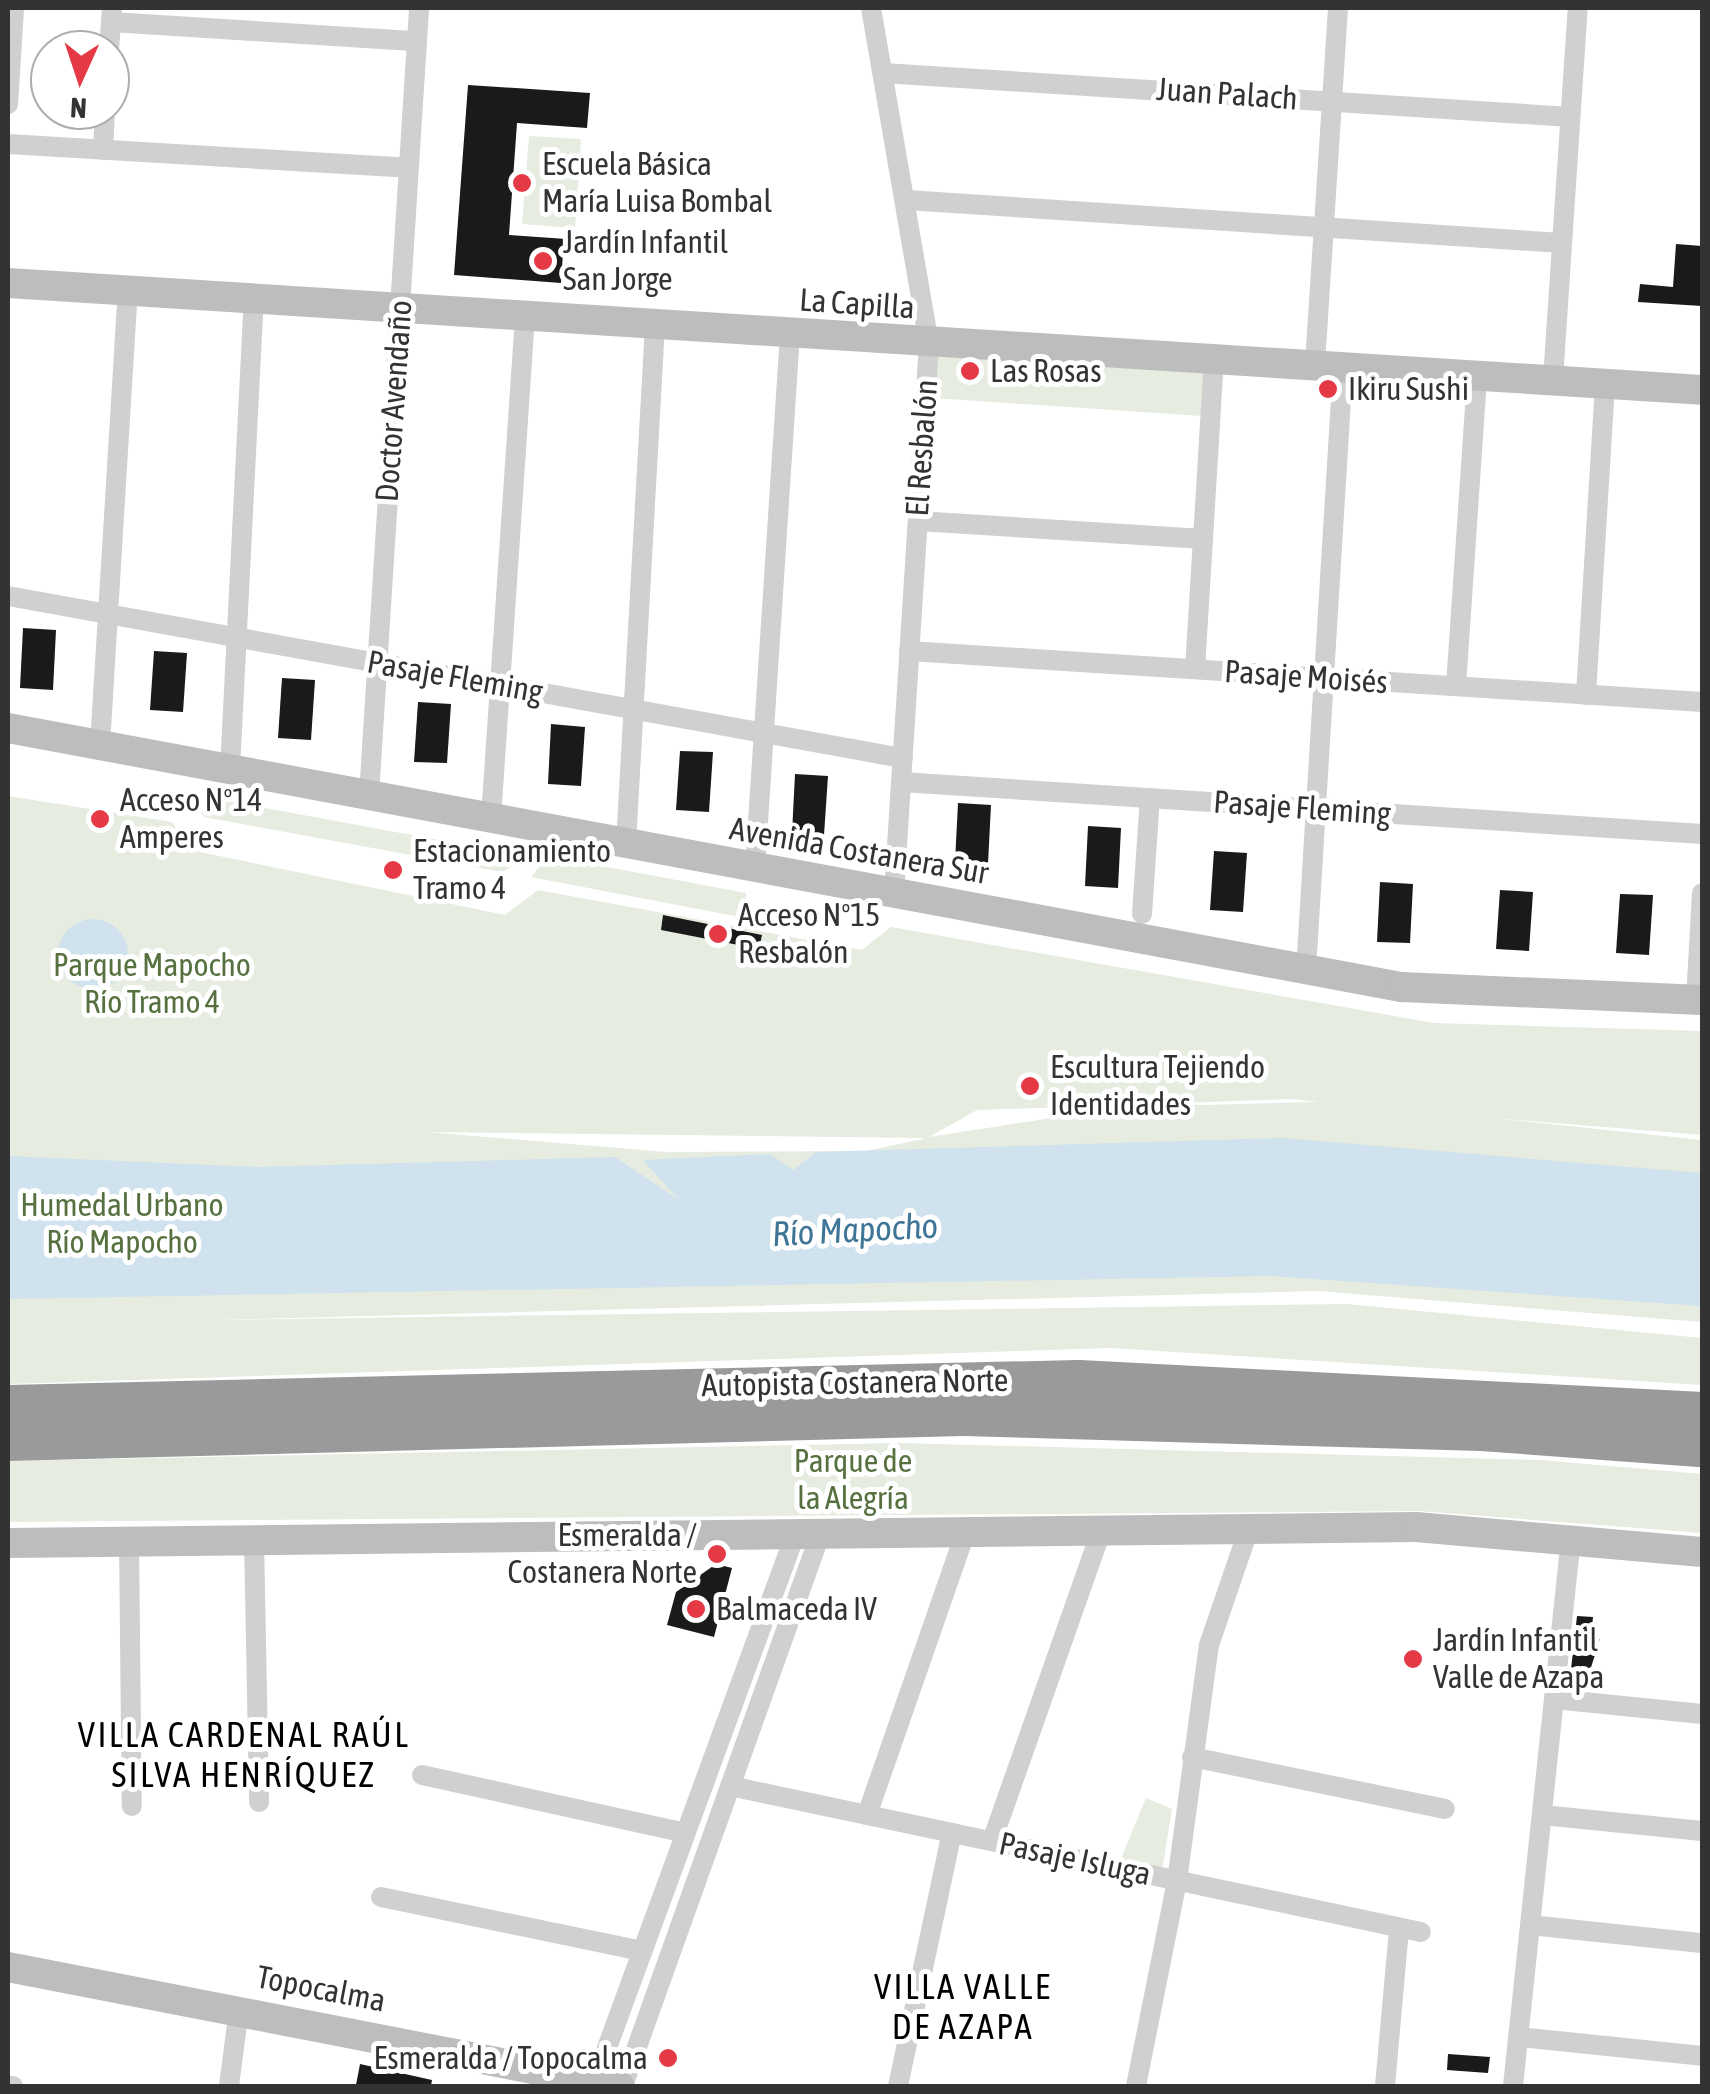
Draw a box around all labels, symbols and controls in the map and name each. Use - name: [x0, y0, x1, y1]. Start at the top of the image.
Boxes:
- north arrow: [30, 30, 130, 130]
- street label: Juan Palach: [1155, 70, 1299, 118]
- text: N: [69, 92, 88, 124]
- place label: Escuela Básica María Luisa Bombal: [542, 146, 772, 221]
- marker: Escuela Básica María Luisa Bombal: [511, 172, 533, 194]
- place label: Jardín Infantil San Jorge: [563, 224, 728, 299]
- marker: Jardín Infantil San Jorge: [532, 250, 554, 272]
- street label: La Capilla: [798, 281, 916, 327]
- street label: Doctor Avendaño: [368, 299, 420, 503]
- place label: Las Rosas: [990, 352, 1101, 390]
- marker: Las Rosas: [959, 360, 981, 382]
- place label: Ikiru Sushi: [1348, 370, 1469, 408]
- street label: El Resbalón: [898, 378, 946, 518]
- marker: Ikiru Sushi: [1317, 378, 1339, 400]
- street label: Pasaje Fleming: [364, 643, 546, 711]
- street label: Pasaje Moisés: [1223, 652, 1389, 702]
- place label: Acceso N°14 Amperes: [120, 782, 262, 857]
- street label: Pasaje Fleming: [1212, 783, 1392, 833]
- marker: Acceso N°14 Amperes: [89, 808, 111, 830]
- street label: Avenida Costanera Sur: [727, 809, 991, 893]
- place label: Estacionamiento Tramo 4: [413, 833, 611, 908]
- marker: Estacionamiento Tramo 4: [382, 859, 404, 881]
- place label: Acceso N°15 Resbalón: [738, 897, 880, 972]
- marker: Acceso N°15 Resbalón: [707, 923, 729, 945]
- park label: Parque Mapocho Río Tramo 4: [53, 947, 251, 1022]
- place label: Escultura Tejiendo Identidades: [1050, 1049, 1265, 1124]
- marker: Escultura Tejiendo Identidades: [1019, 1075, 1041, 1097]
- park label: Humedal Urbano Río Mapocho: [20, 1187, 224, 1262]
- water label: Río Mapocho: [771, 1204, 939, 1254]
- street label: Autopista Costanera Norte: [701, 1361, 1009, 1405]
- park label: Parque de la Alegría: [794, 1443, 912, 1518]
- place label: Esmeralda / Costanera Norte: [508, 1517, 697, 1592]
- marker: Esmeralda / Costanera Norte: [706, 1543, 728, 1565]
- place label: Balmaceda IV: [716, 1590, 877, 1628]
- marker: Balmaceda IV: [685, 1598, 707, 1620]
- place label: Jardín Infantil Valle de Azapa: [1433, 1622, 1604, 1697]
- marker: Jardín Infantil Valle de Azapa: [1402, 1648, 1424, 1670]
- district label: VILLA CARDENAL RAÚL SILVA HENRÍQUEZ: [78, 1713, 410, 1795]
- street label: Pasaje Isluga: [996, 1824, 1154, 1894]
- street label: Topocalma: [253, 1958, 389, 2020]
- district label: VILLA VALLE DE AZAPA: [874, 1965, 1052, 2047]
- place label: Esmeralda / Topocalma: [374, 2039, 648, 2077]
- marker: Esmeralda / Topocalma: [657, 2047, 679, 2069]

